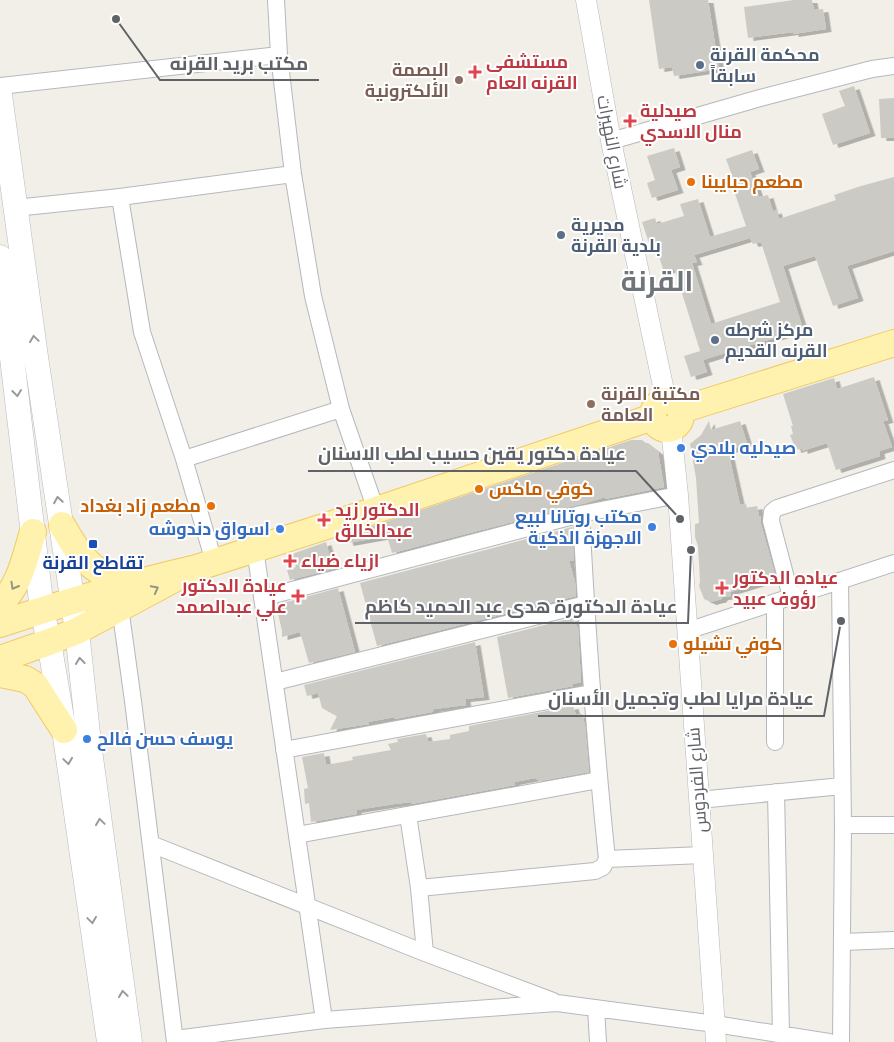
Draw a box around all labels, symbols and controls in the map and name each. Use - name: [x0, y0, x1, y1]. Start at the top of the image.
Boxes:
- place label: محكمة القرنة سابقاً: [710, 42, 820, 87]
- callout: مكتب بريد القرنه: [160, 46, 319, 80]
- place label: مستشفى القرنه العام: [486, 49, 578, 95]
- text: مكتب بريد القرنه: [170, 50, 308, 76]
- place label: البصمة الألكترونية: [365, 57, 449, 102]
- marker: محكمة القرنة سابقاً: [694, 59, 706, 71]
- marker: مستشفى القرنه العام: [468, 65, 482, 79]
- marker: البصمة الألكترونية: [453, 74, 465, 86]
- street label: شارع النهيرات: [591, 93, 634, 191]
- place label: صيدلية منال الاسدي: [640, 98, 742, 146]
- marker: صيدلية منال الاسدي: [624, 115, 636, 127]
- place label: مطعم حبايبنا: [701, 169, 803, 194]
- marker: مطعم حبايبنا: [685, 176, 697, 188]
- place label: مديرية بلدية القرنة: [571, 212, 661, 257]
- marker: مديرية بلدية القرنة: [555, 229, 567, 241]
- district label: القرنة: [621, 261, 693, 299]
- place label: مركز شرطه القرنه القديم: [725, 317, 828, 363]
- marker: مركز شرطه القرنه القديم: [709, 334, 721, 346]
- one-way arrow: [29, 335, 39, 344]
- place label: مكتبة القرنة العامة: [601, 381, 700, 426]
- one-way arrow: [11, 389, 22, 397]
- marker: مكتبة القرنة العامة: [585, 398, 597, 410]
- place label: صيدليه بلادي: [691, 435, 796, 462]
- callout: عيادة دكتور يقين حسيب لطب الاسنان: [308, 437, 636, 471]
- text: عيادة دكتور يقين حسيب لطب الاسنان: [318, 440, 626, 466]
- marker: صيدليه بلادي: [675, 442, 687, 454]
- place label: كوفي ماكس: [489, 476, 593, 504]
- marker: كوفي ماكس: [473, 483, 485, 495]
- place label: مطعم زاد بغداد: [80, 493, 201, 518]
- one-way arrow: [54, 496, 64, 504]
- place label: الدكتور زيد عبدالخالق: [335, 497, 420, 542]
- marker: مطعم زاد بغداد: [205, 500, 217, 512]
- place label: مكتب روتانا لبيع الاجهزة الذكية: [515, 504, 642, 549]
- marker: الدكتور زيد عبدالخالق: [317, 513, 331, 527]
- place label: اسواق دندوشه: [149, 516, 270, 540]
- marker: مكتب روتانا لبيع الاجهزة الذكية: [646, 521, 658, 533]
- marker: اسواق دندوشه: [274, 523, 286, 535]
- marker: تقاطع القرنة: [87, 538, 99, 550]
- place label: ازياء ضياء: [301, 548, 379, 572]
- place label: تقاطع القرنة: [43, 550, 144, 575]
- marker: ازياء ضياء: [283, 554, 297, 568]
- place label: عياده الدكتور رؤوف عبيد: [732, 565, 838, 610]
- place label: عيادة الدكتور علي عبدالصمد: [176, 573, 287, 622]
- one-way arrow: [10, 581, 20, 590]
- marker: عياده الدكتور رؤوف عبيد: [715, 581, 729, 595]
- one-way arrow: [150, 585, 159, 595]
- marker: عيادة الدكتور علي عبدالصمد: [291, 589, 305, 603]
- callout: عيادة الدكتورة هدى عبد الحميد كاظم: [355, 589, 688, 623]
- text: عيادة الدكتورة هدى عبد الحميد كاظم: [365, 593, 677, 620]
- place label: كوفي تشيلو: [683, 631, 782, 659]
- marker: كوفي تشيلو: [667, 638, 679, 650]
- one-way arrow: [75, 657, 86, 665]
- callout: عيادة مرايا لطب وتجميل الأسنان: [538, 682, 824, 716]
- text: عيادة مرايا لطب وتجميل الأسنان: [548, 685, 814, 711]
- place label: يوسف حسن فالح: [97, 726, 233, 751]
- street label: شارع الفردوس: [680, 727, 713, 834]
- marker: يوسف حسن فالح: [81, 733, 93, 745]
- one-way arrow: [63, 757, 73, 766]
- one-way arrow: [95, 818, 106, 826]
- one-way arrow: [86, 915, 96, 924]
- one-way arrow: [119, 989, 129, 998]

